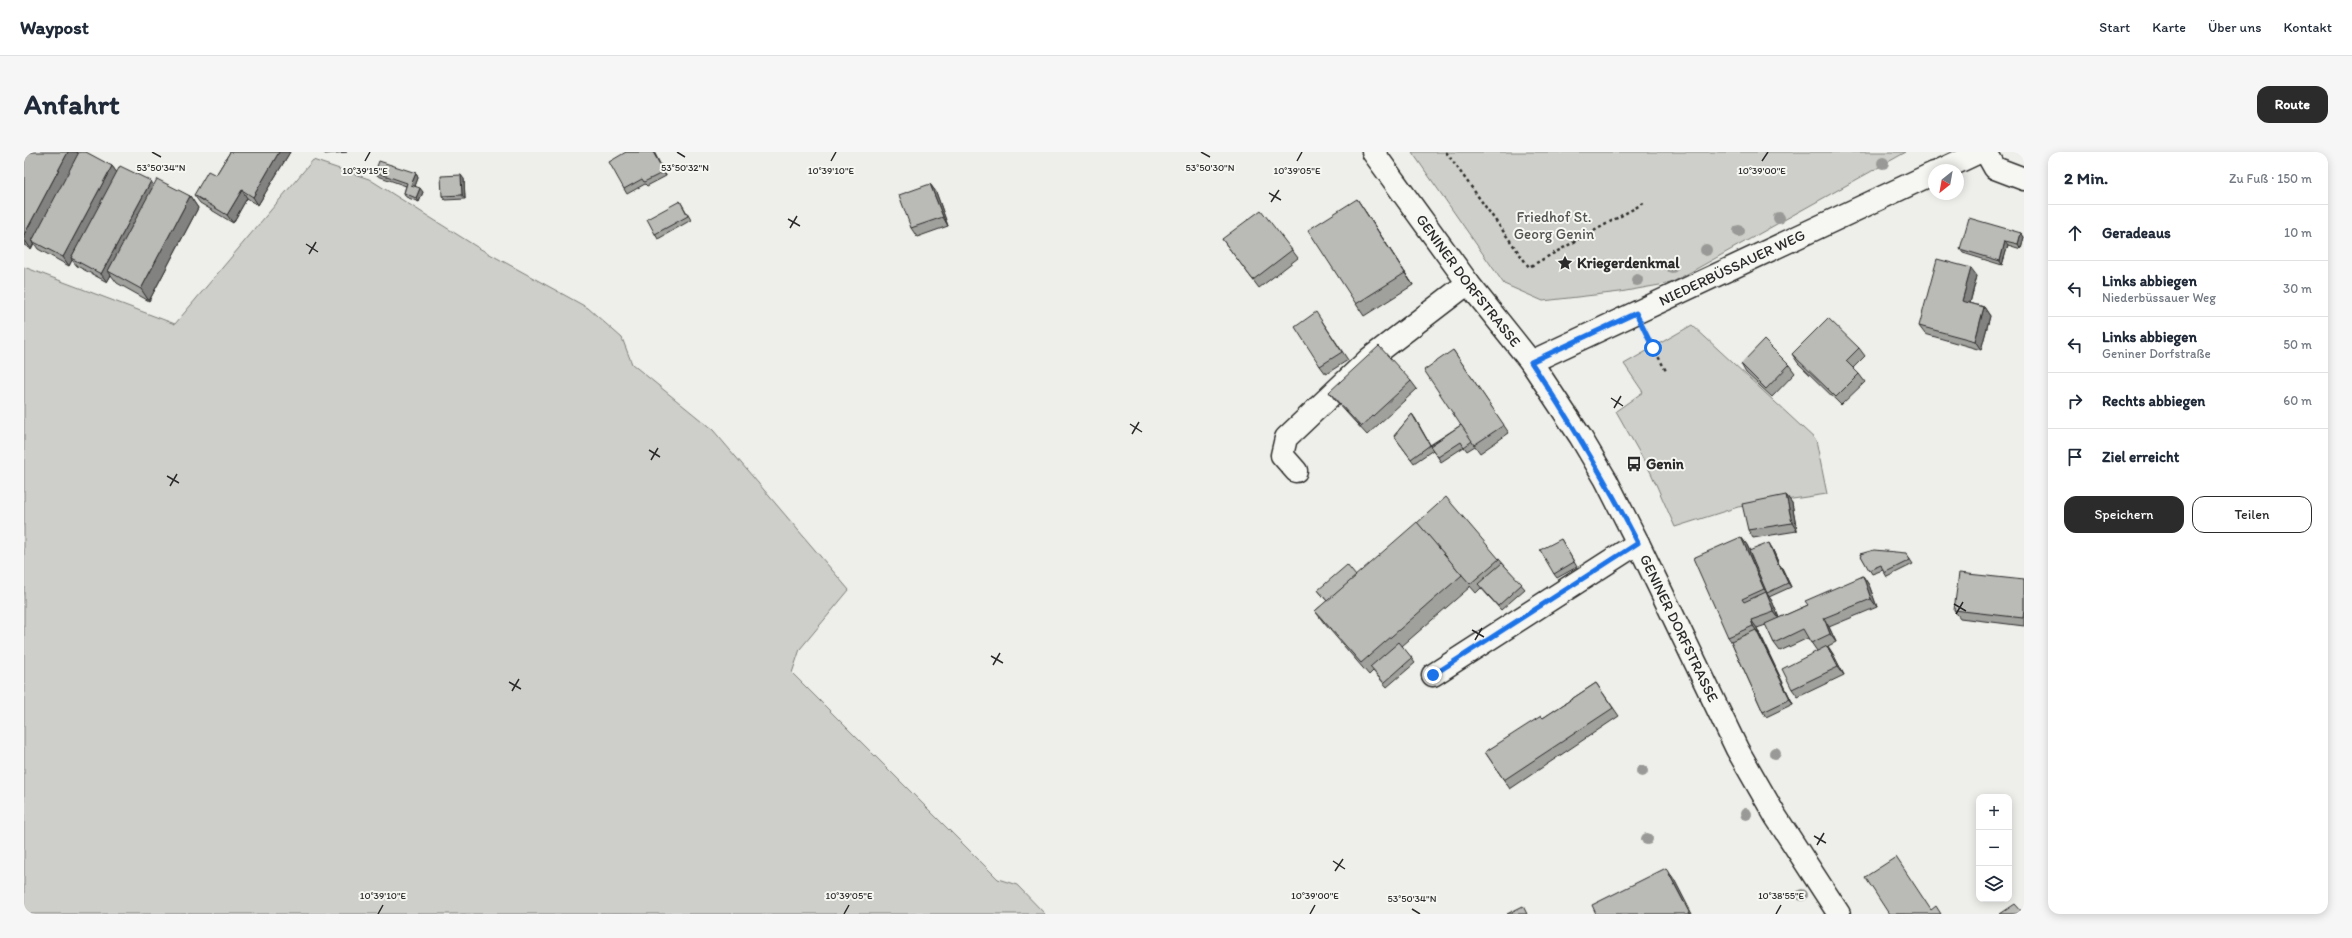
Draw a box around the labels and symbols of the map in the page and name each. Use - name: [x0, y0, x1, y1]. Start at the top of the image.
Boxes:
- text: 53°50'34"N: [137, 161, 186, 174]
- text: 53°50'32"N: [661, 161, 709, 174]
- text: 53°50'30"N: [1186, 161, 1235, 174]
- text: 10°39'15"E: [342, 164, 388, 177]
- text: 10°39'10"E: [808, 164, 855, 177]
- text: 10°39'05"E: [1274, 164, 1321, 177]
- text: 10°39'00"E: [1738, 164, 1786, 177]
- north arrow: [1928, 164, 1964, 200]
- park label: Friedhof St. Georg Genin: [1514, 208, 1595, 243]
- street label: GENINER DORFSTRASSE: [1412, 211, 1524, 350]
- street label: NIEDERBÜSSAUER WEG: [1656, 226, 1808, 310]
- place icon: Kriegerdenkmal: [1556, 254, 1574, 272]
- place label: Kriegerdenkmal: [1577, 254, 1680, 273]
- route start: [1644, 339, 1662, 357]
- bus stop icon: Genin: [1625, 455, 1643, 473]
- place label: Genin: [1646, 455, 1685, 473]
- street label: GENINER DORFSTRASSE: [1636, 552, 1722, 705]
- route end: [1424, 666, 1442, 684]
- text: 10°39'10"E: [360, 889, 407, 902]
- text: 10°39'05"E: [826, 889, 873, 902]
- text: 10°39'00"E: [1291, 889, 1339, 902]
- text: 10°38'55"E: [1758, 889, 1805, 902]
- text: 53°50'34"N: [1388, 892, 1437, 905]

